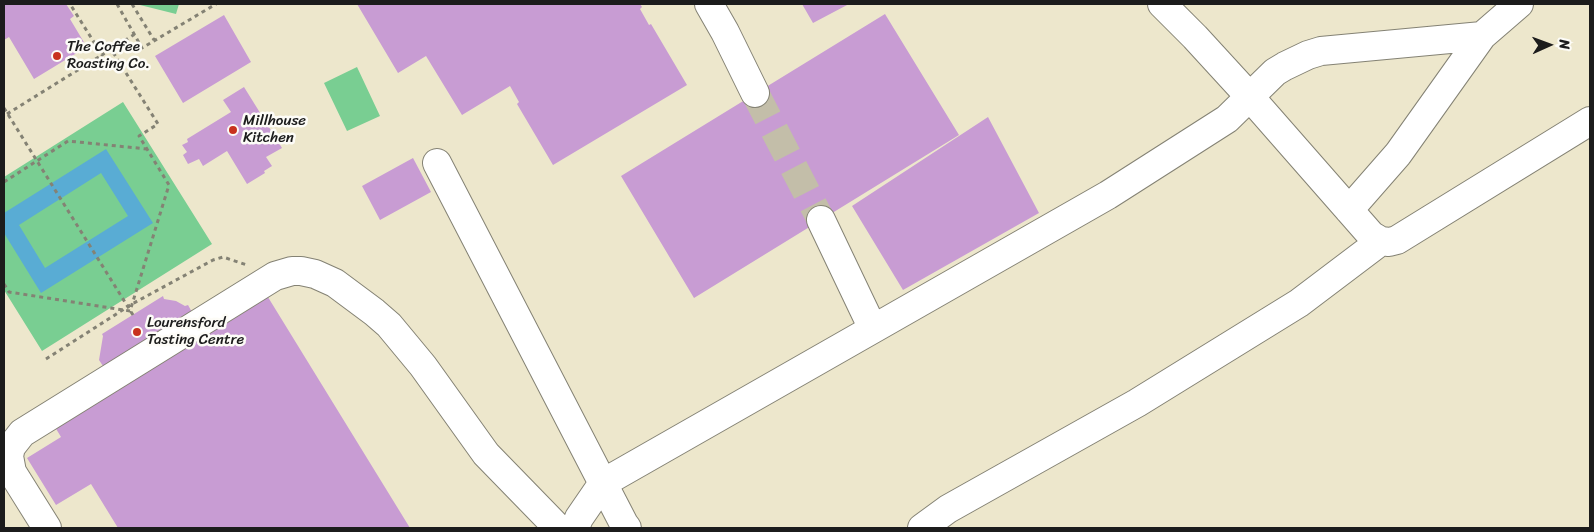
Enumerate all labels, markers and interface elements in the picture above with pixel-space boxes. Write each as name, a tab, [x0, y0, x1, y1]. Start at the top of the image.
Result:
north arrow	[1524, 20, 1574, 70]
place label: The Coffee Roasting Co.	[67, 38, 150, 73]
text: N	[1552, 39, 1577, 50]
marker: The Coffee Roasting Co.	[51, 50, 63, 62]
place label: Millhouse Kitchen	[243, 112, 306, 147]
marker: Millhouse Kitchen	[227, 124, 239, 136]
place label: Lourensford Tasting Centre	[147, 314, 244, 349]
marker: Lourensford Tasting Centre	[131, 326, 143, 338]

